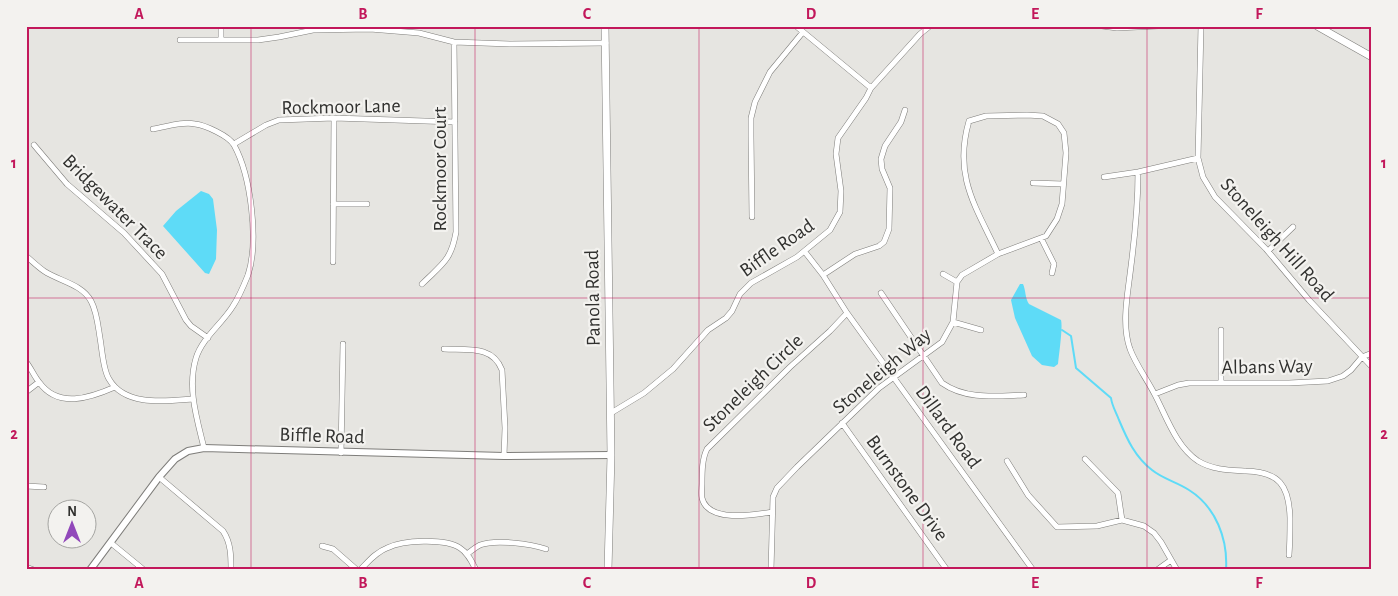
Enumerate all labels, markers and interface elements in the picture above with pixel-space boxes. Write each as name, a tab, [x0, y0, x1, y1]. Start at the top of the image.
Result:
text: A	[134, 6, 144, 22]
text: B	[358, 6, 368, 22]
text: C	[583, 6, 592, 22]
text: D	[806, 6, 817, 22]
text: E	[1031, 6, 1039, 22]
text: F	[1255, 6, 1263, 22]
street label: Rockmoor Lane	[281, 96, 401, 118]
street label: Rockmoor Court	[430, 106, 450, 231]
street label: Bridgewater Trace	[59, 151, 171, 263]
text: 1	[11, 155, 17, 171]
text: 1	[1381, 155, 1387, 171]
street label: Stoneleigh Hill Road	[1216, 174, 1338, 306]
street label: Biffle Road	[736, 215, 818, 281]
street label: Panola Road	[582, 250, 604, 346]
street label: Stoneleigh Way	[829, 324, 935, 418]
street label: Stoneleigh Circle	[699, 330, 807, 436]
street label: Albans Way	[1221, 356, 1313, 378]
street label: Dillard Road	[912, 382, 984, 472]
street label: Biffle Road	[279, 425, 365, 447]
text: 2	[10, 426, 18, 442]
text: 2	[1380, 426, 1388, 442]
street label: Burnstone Drive	[862, 432, 952, 544]
north arrow	[48, 498, 98, 548]
text: N	[67, 505, 77, 519]
text: A	[134, 575, 144, 591]
text: B	[358, 575, 368, 591]
text: C	[583, 575, 592, 591]
text: D	[806, 575, 817, 591]
text: E	[1031, 575, 1039, 591]
text: F	[1255, 575, 1263, 591]

